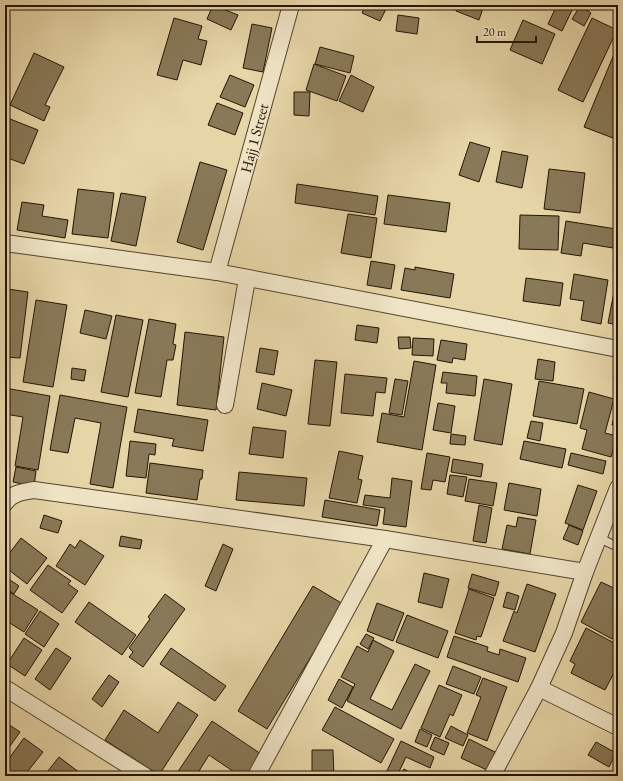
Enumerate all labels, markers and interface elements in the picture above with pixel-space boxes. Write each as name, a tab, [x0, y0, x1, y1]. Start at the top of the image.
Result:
scale bar	[477, 18, 536, 44]
text: 20 m	[483, 24, 507, 40]
street label: Hajj 1 Street	[236, 101, 272, 175]

